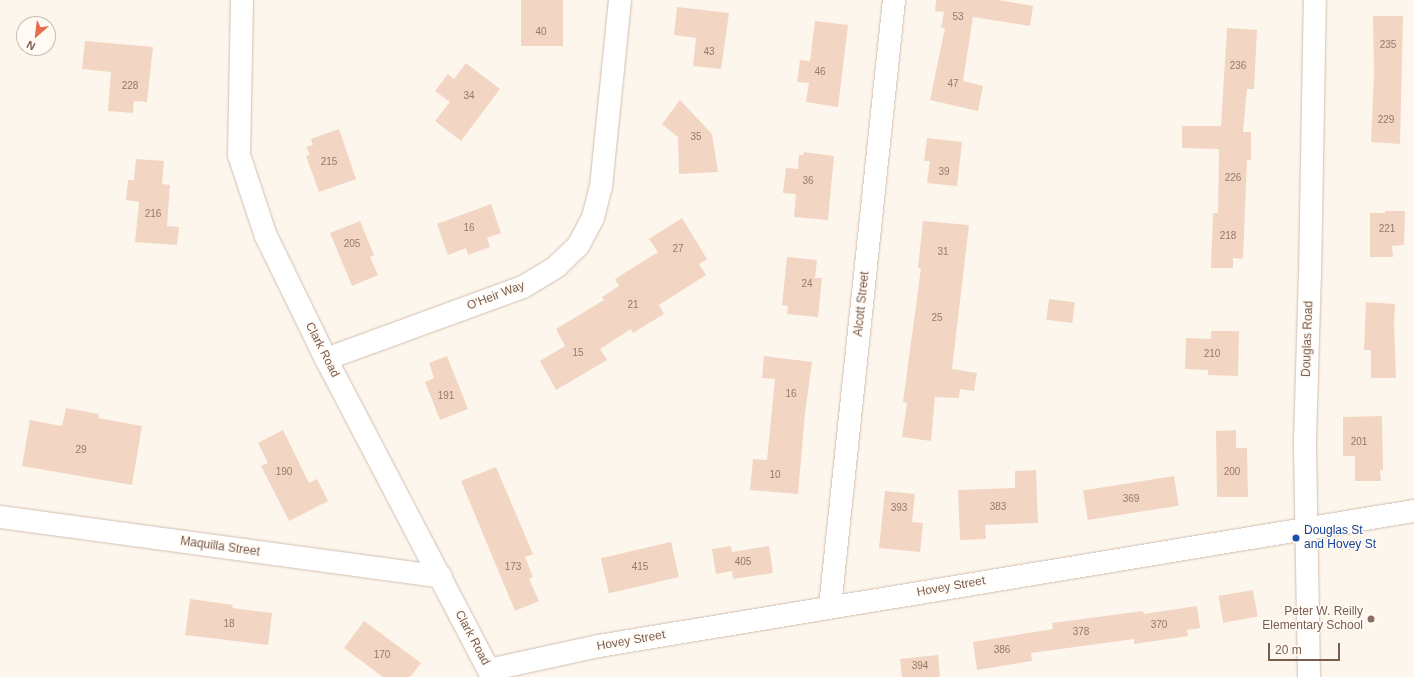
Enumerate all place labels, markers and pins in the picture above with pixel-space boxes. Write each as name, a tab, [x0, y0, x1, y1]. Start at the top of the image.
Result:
place label: Douglas St and Hovey St	[1304, 524, 1376, 552]
marker: Douglas St and Hovey St	[1291, 533, 1301, 543]
place label: Peter W. Reilly Elementary School	[1262, 605, 1363, 633]
marker: Peter W. Reilly Elementary School	[1366, 614, 1376, 624]

